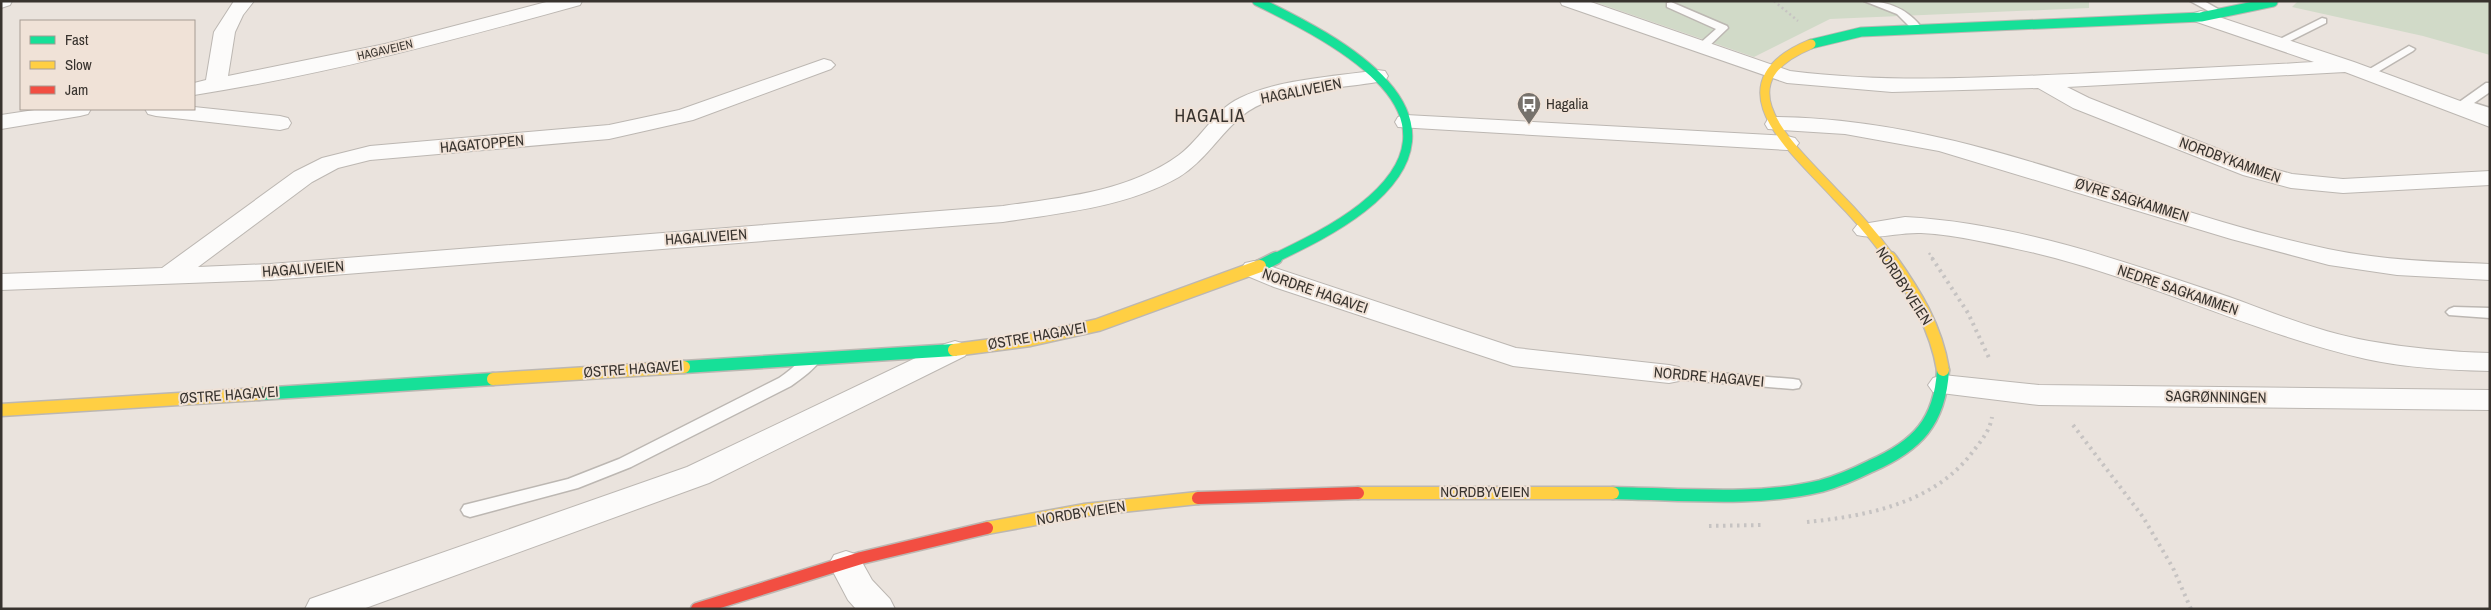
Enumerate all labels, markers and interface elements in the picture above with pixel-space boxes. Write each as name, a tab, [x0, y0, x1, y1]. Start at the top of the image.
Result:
legend	[20, 20, 195, 110]
text: Fast	[65, 29, 89, 50]
street label: HAGAVEIEN	[356, 36, 414, 64]
text: Slow	[65, 54, 92, 75]
street label: HAGALIVEIEN	[1259, 72, 1343, 109]
text: Jam	[65, 79, 88, 100]
bus stop icon: Hagalia	[1516, 91, 1542, 125]
place label: Hagalia	[1546, 93, 1589, 114]
district label: HAGALIA	[1175, 103, 1246, 128]
street label: HAGATOPPEN	[439, 129, 525, 158]
street label: NORDBYKAMMEN	[2176, 131, 2284, 188]
street label: ØVRE SAGKAMMEN	[2073, 172, 2192, 227]
street label: HAGALIVEIEN	[664, 223, 748, 250]
street label: NORDBYVEIEN	[1871, 242, 1938, 329]
street label: HAGALIVEIEN	[261, 255, 345, 282]
street label: NEDRE SAGKAMMEN	[2115, 259, 2241, 320]
street label: NORDRE HAGAVEI	[1259, 263, 1371, 318]
street label: ØSTRE HAGAVEI	[986, 317, 1088, 354]
street label: ØSTRE HAGAVEI	[583, 355, 683, 382]
street label: NORDRE HAGAVEI	[1653, 361, 1765, 392]
street label: ØSTRE HAGAVEI	[179, 381, 279, 408]
street label: SAGRØNNINGEN	[2165, 385, 2267, 408]
street label: NORDBYVEIEN	[1440, 481, 1530, 502]
street label: NORDBYVEIEN	[1035, 495, 1127, 530]

